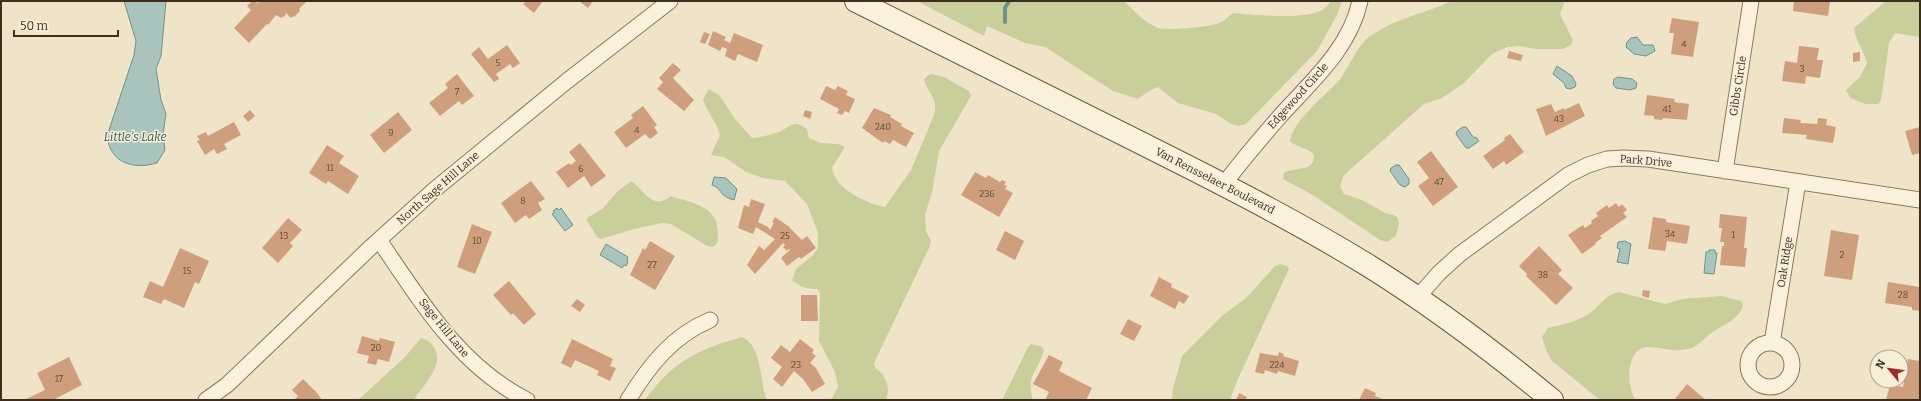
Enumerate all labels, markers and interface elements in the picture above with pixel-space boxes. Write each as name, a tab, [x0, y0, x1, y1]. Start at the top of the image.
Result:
scale bar	[14, 12, 118, 38]
text: 50 m	[20, 19, 49, 33]
house number: 4	[1681, 39, 1687, 49]
street label: Gibbs Circle	[1727, 55, 1749, 117]
house number: 5	[496, 58, 501, 68]
street label: Edgewood Circle	[1265, 60, 1331, 132]
house number: 3	[1799, 64, 1805, 74]
house number: 7	[455, 87, 460, 97]
house number: 41	[1663, 104, 1672, 114]
house number: 43	[1554, 114, 1564, 124]
house number: 240	[875, 122, 891, 132]
house number: 4	[634, 125, 640, 135]
house number: 9	[388, 128, 394, 138]
water label: Little's Lake	[104, 130, 166, 144]
street label: Van Rensselaer Boulevard	[1153, 145, 1277, 217]
street label: North Sage Hill Lane	[394, 149, 482, 227]
street label: Park Drive	[1619, 152, 1673, 170]
house number: 11	[326, 163, 334, 173]
house number: 6	[578, 164, 584, 174]
house number: 47	[1434, 177, 1444, 187]
house number: 236	[979, 189, 995, 199]
house number: 8	[520, 196, 526, 206]
house number: 34	[1665, 229, 1676, 239]
house number: 1	[1731, 230, 1735, 240]
house number: 13	[280, 231, 288, 241]
house number: 25	[780, 231, 790, 241]
house number: 10	[472, 236, 482, 246]
street label: Oak Ridge	[1775, 236, 1795, 288]
house number: 2	[1840, 250, 1845, 260]
house number: 27	[647, 260, 657, 270]
house number: 15	[183, 266, 191, 276]
house number: 38	[1538, 270, 1548, 280]
house number: 28	[1898, 290, 1908, 300]
street label: Sage Hill Lane	[416, 296, 472, 360]
house number: 20	[371, 343, 382, 353]
north arrow	[1869, 349, 1909, 389]
text: N	[1873, 357, 1889, 371]
house number: 23	[791, 360, 801, 370]
house number: 224	[1269, 360, 1285, 370]
house number: 17	[55, 374, 64, 384]

